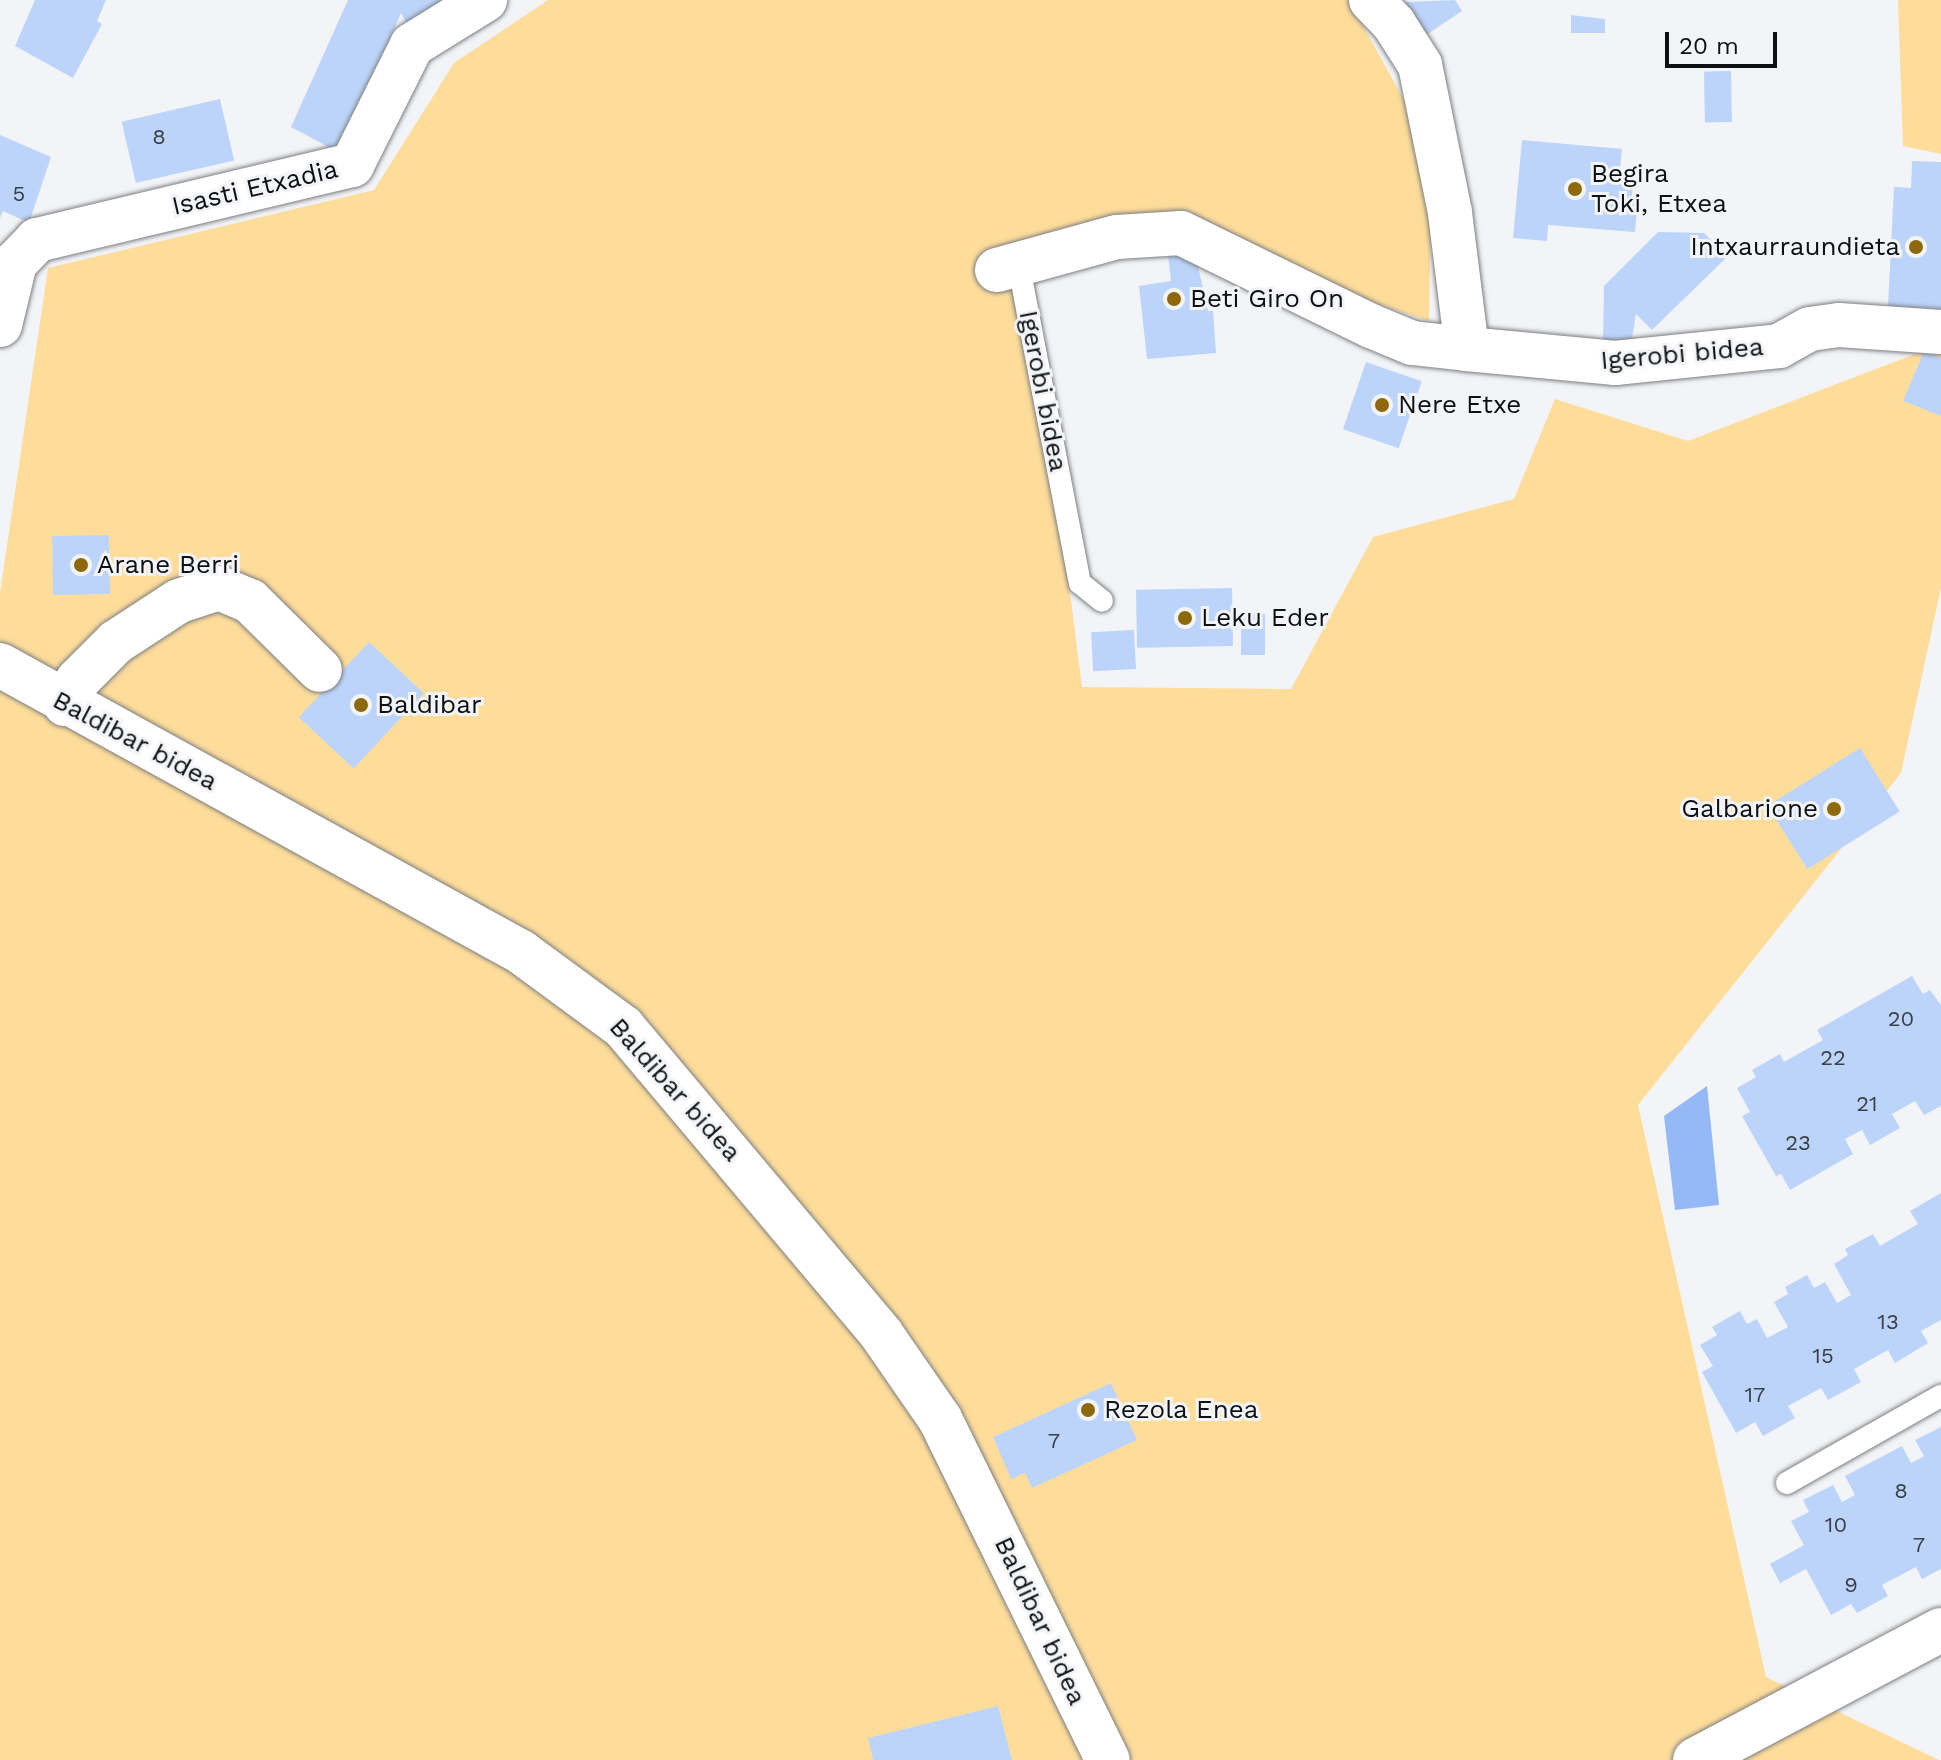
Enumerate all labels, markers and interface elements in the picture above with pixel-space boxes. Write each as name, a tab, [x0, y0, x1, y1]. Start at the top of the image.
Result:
scale bar	[1669, 16, 1781, 66]
text: 20 m	[1679, 32, 1739, 60]
house number: 8	[152, 124, 166, 150]
street label: Isasti Etxadia	[169, 154, 341, 222]
place label: Begira Toki, Etxea	[1591, 158, 1727, 220]
marker: Begira Toki, Etxea	[1566, 180, 1584, 198]
house number: 5	[13, 181, 25, 207]
place label: Intxaurraundieta	[1690, 231, 1900, 263]
marker: Intxaurraundieta	[1907, 238, 1925, 256]
place label: Beti Giro On	[1190, 283, 1344, 315]
marker: Beti Giro On	[1165, 290, 1183, 308]
street label: Igerobi bidea	[1012, 308, 1074, 474]
street label: Igerobi bidea	[1599, 331, 1765, 377]
place label: Nere Etxe	[1398, 389, 1521, 421]
marker: Nere Etxe	[1373, 396, 1391, 414]
place label: Arane Berri	[97, 549, 239, 581]
marker: Arane Berri	[72, 556, 90, 574]
place label: Leku Eder	[1201, 602, 1329, 634]
marker: Leku Eder	[1176, 609, 1194, 627]
street label: Baldibar bidea	[47, 684, 223, 798]
place label: Baldibar	[377, 689, 481, 721]
marker: Baldibar	[352, 696, 370, 714]
place label: Galbarione	[1681, 793, 1818, 825]
marker: Galbarione	[1825, 800, 1843, 818]
house number: 20	[1888, 1006, 1914, 1032]
street label: Baldibar bidea	[602, 1012, 748, 1168]
house number: 22	[1820, 1045, 1846, 1071]
house number: 21	[1856, 1091, 1878, 1117]
house number: 23	[1785, 1130, 1811, 1156]
house number: 13	[1877, 1309, 1899, 1335]
house number: 15	[1812, 1343, 1834, 1369]
house number: 17	[1745, 1382, 1765, 1408]
place label: Rezola Enea	[1104, 1394, 1259, 1426]
marker: Rezola Enea	[1079, 1401, 1097, 1419]
house number: 7	[1048, 1428, 1060, 1454]
house number: 8	[1894, 1478, 1908, 1504]
house number: 10	[1825, 1512, 1847, 1538]
street label: Baldibar bidea	[987, 1532, 1093, 1710]
house number: 7	[1913, 1532, 1925, 1558]
house number: 9	[1844, 1572, 1858, 1598]

